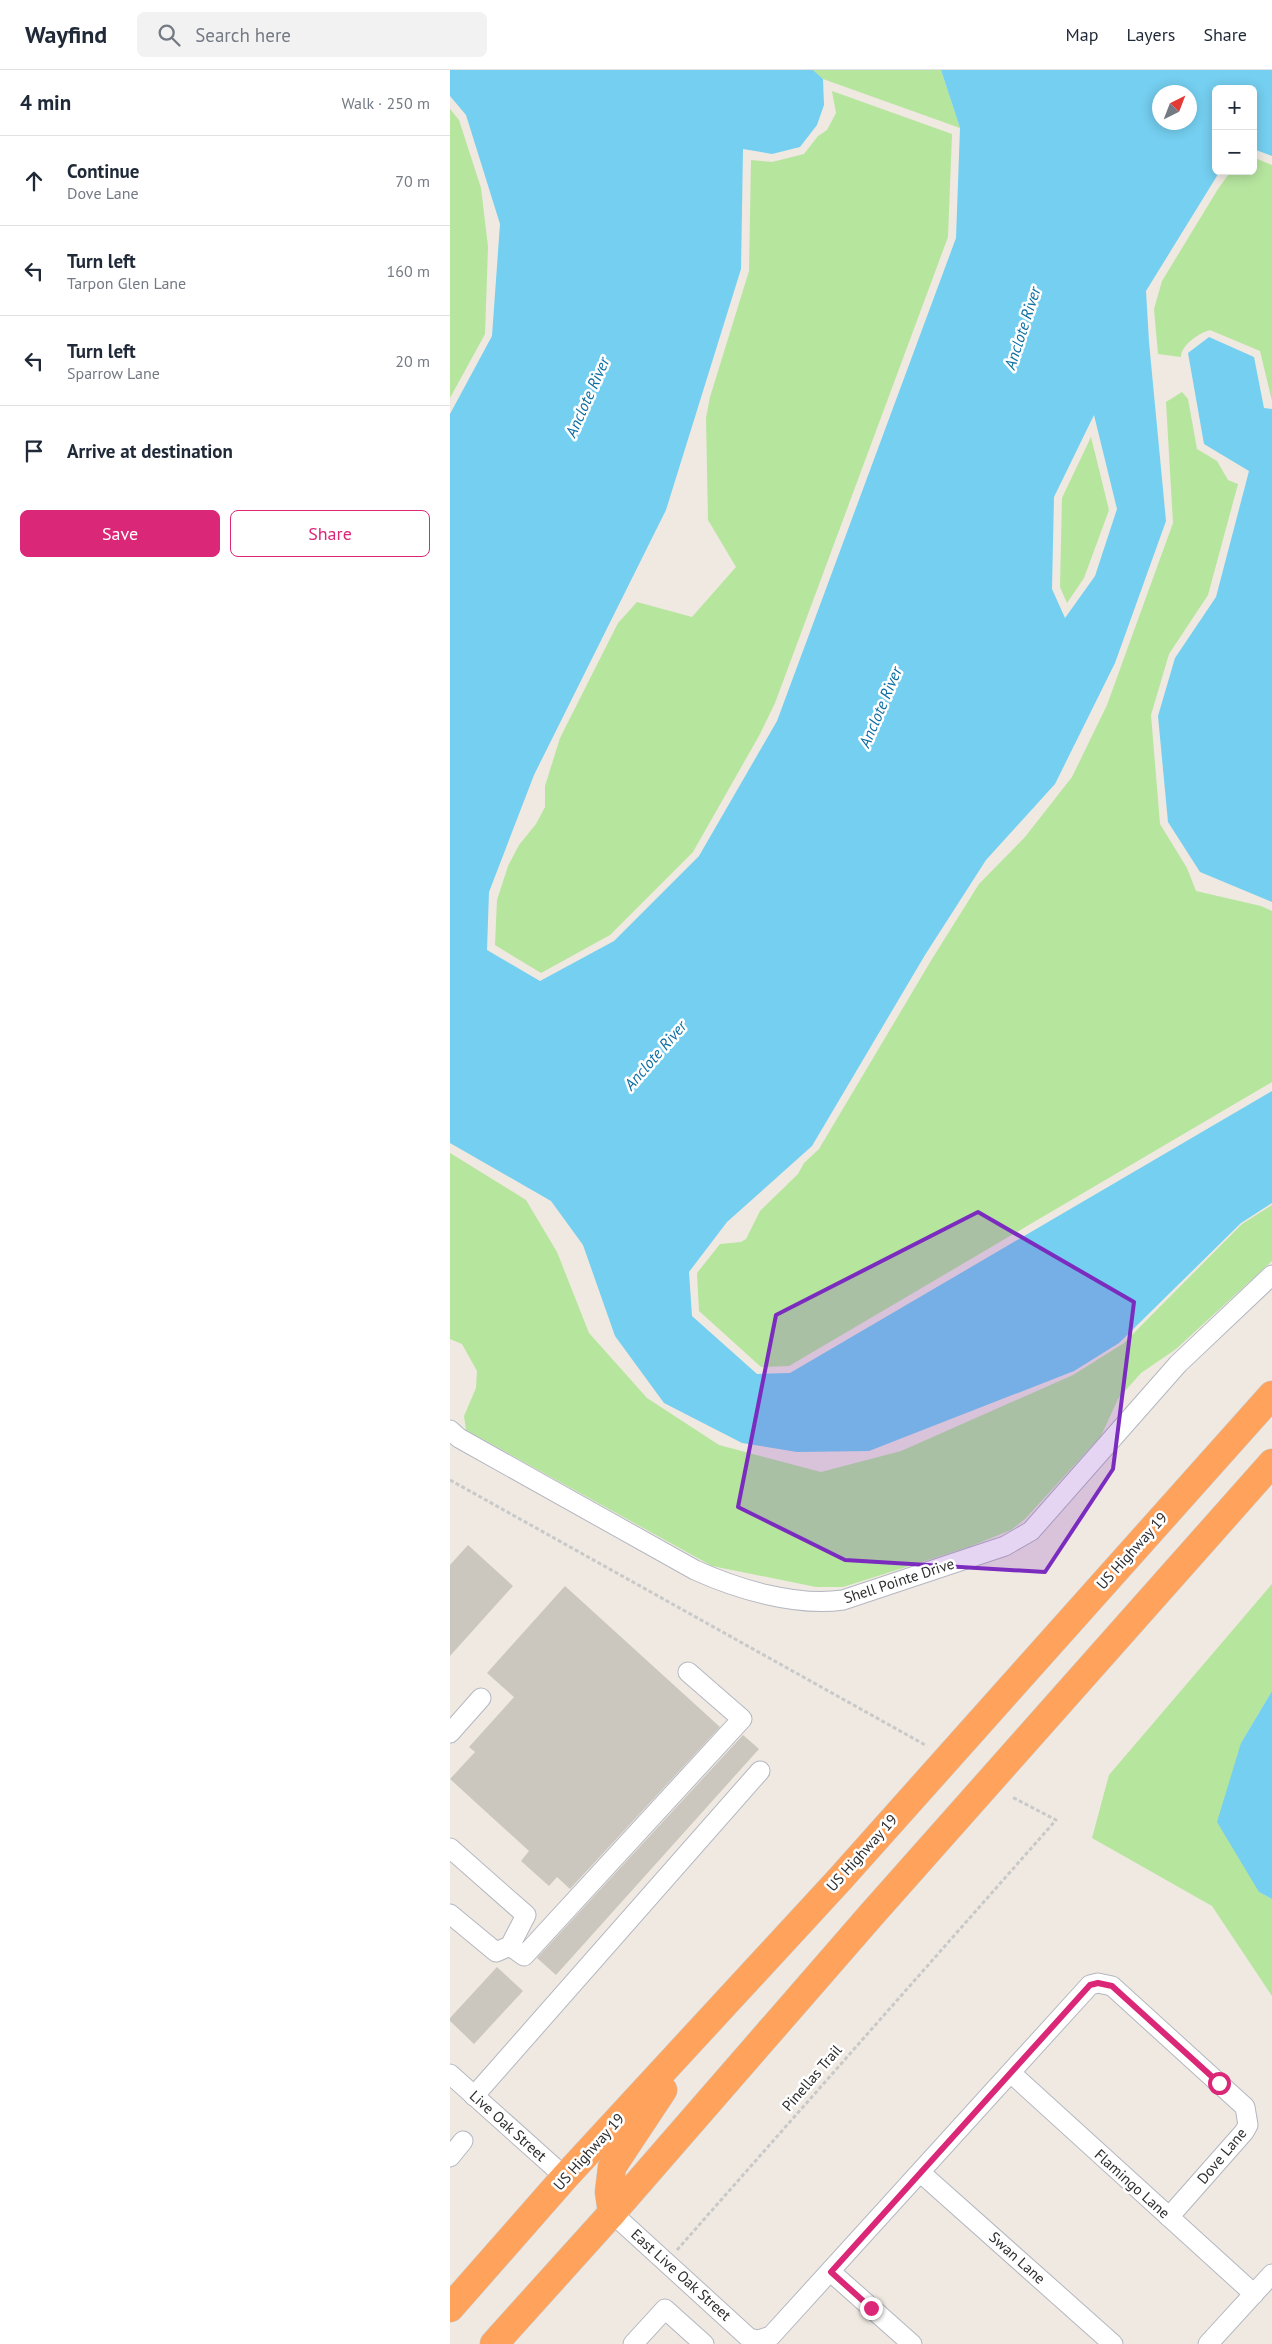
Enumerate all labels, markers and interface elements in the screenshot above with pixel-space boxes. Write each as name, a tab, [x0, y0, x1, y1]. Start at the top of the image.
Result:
search box	[137, 12, 487, 57]
text: Wayfind	[25, 19, 107, 50]
icon: search	[155, 21, 183, 49]
text: Search here	[195, 23, 291, 47]
text: Map	[1066, 23, 1098, 46]
text: Layers	[1126, 23, 1175, 46]
text: Share	[1203, 23, 1247, 46]
north arrow	[1152, 85, 1197, 130]
map controls	[1212, 85, 1257, 175]
button: +	[1212, 85, 1257, 130]
text: 4 min	[20, 89, 71, 116]
text: Walk · 250 m	[341, 93, 430, 113]
button: −	[1212, 130, 1257, 175]
text: Continue	[67, 159, 139, 183]
icon: ahead	[20, 167, 48, 195]
text: 70 m	[395, 171, 430, 191]
text: Dove Lane	[67, 183, 139, 203]
text: Turn left	[67, 249, 136, 273]
icon: left	[20, 257, 48, 285]
text: 160 m	[387, 261, 430, 281]
text: Tarpon Glen Lane	[67, 273, 186, 293]
water label: Anclote River	[999, 283, 1045, 373]
text: Turn left	[67, 339, 136, 363]
icon: left	[20, 347, 48, 375]
text: 20 m	[395, 351, 430, 371]
water label: Anclote River	[560, 352, 614, 441]
text: Sparrow Lane	[67, 363, 160, 383]
icon: arrive	[20, 437, 48, 465]
text: Arrive at destination	[67, 439, 233, 463]
button: Save	[20, 510, 220, 557]
button: Share	[230, 510, 430, 557]
water label: Anclote River	[854, 662, 907, 751]
water label: Anclote River	[619, 1015, 692, 1095]
street label: US Highway 19	[1092, 1508, 1171, 1593]
street label: Shell Pointe Drive	[841, 1554, 956, 1607]
street label: US Highway 19	[822, 1810, 901, 1895]
street label: Pinellas Trail	[778, 2040, 846, 2115]
route start	[1208, 2072, 1231, 2095]
street label: Live Oak Street	[466, 2086, 551, 2165]
street label: US Highway 19	[549, 2109, 628, 2194]
street label: Dove Lane	[1193, 2124, 1250, 2187]
street label: Flamingo Lane	[1091, 2145, 1174, 2222]
street label: East Live Oak Street	[627, 2225, 735, 2325]
street label: Swan Lane	[985, 2227, 1049, 2288]
route end	[860, 2297, 883, 2320]

